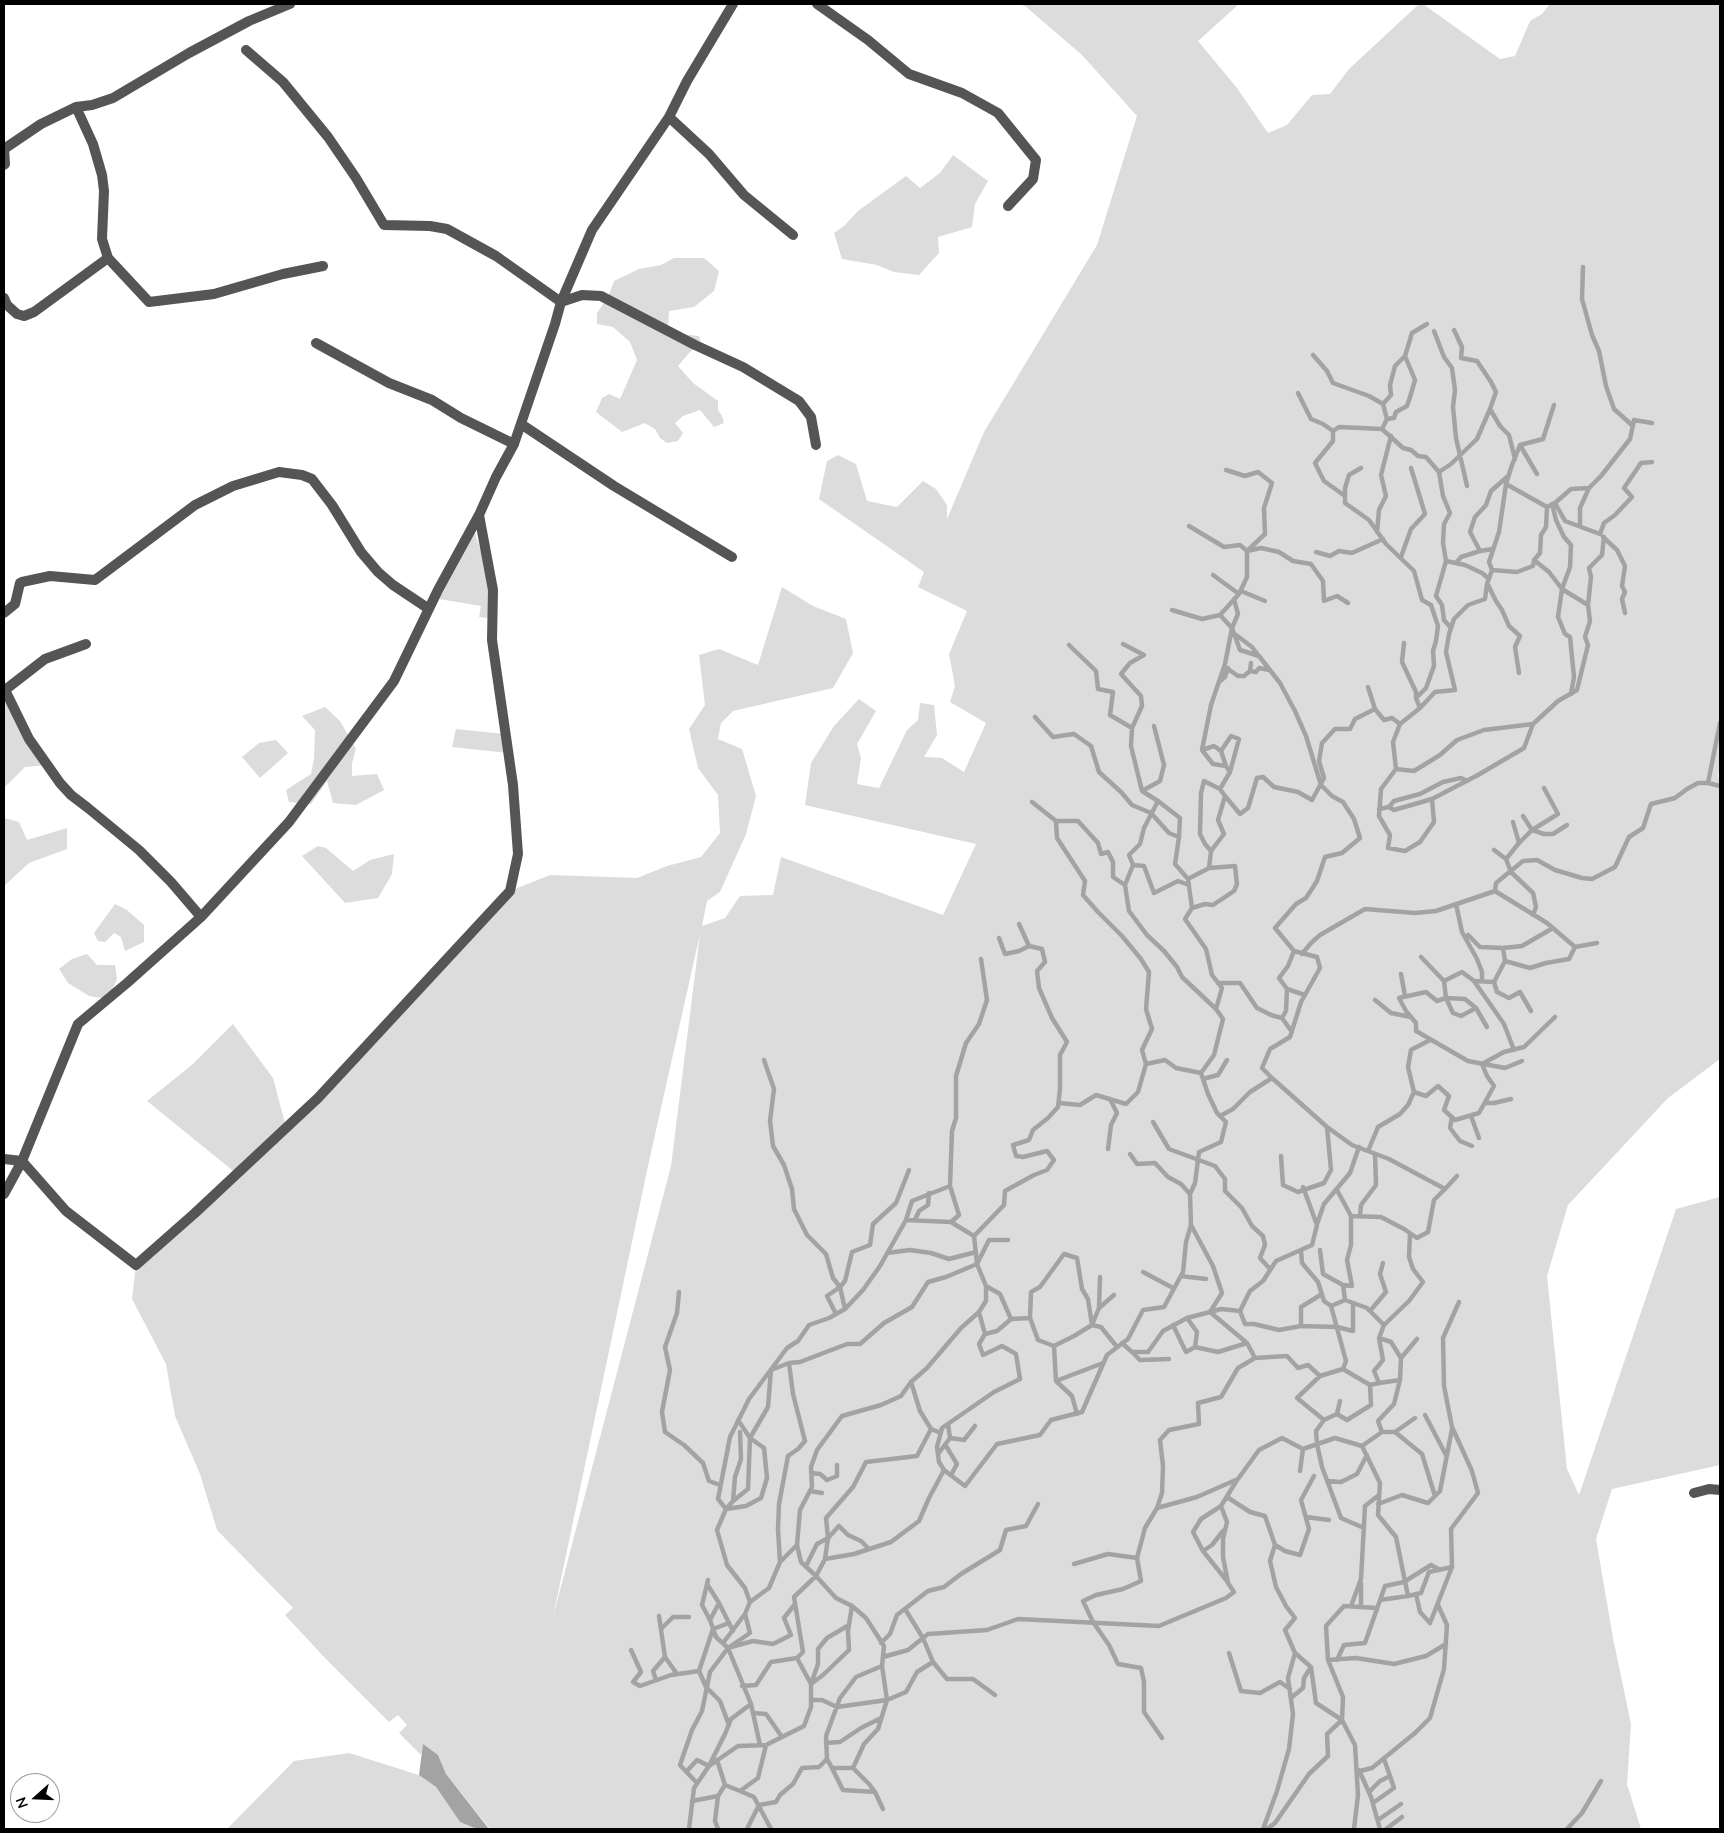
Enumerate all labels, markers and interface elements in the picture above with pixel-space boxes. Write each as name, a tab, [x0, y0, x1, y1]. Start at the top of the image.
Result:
north arrow	[10, 1773, 60, 1823]
text: N	[12, 1795, 32, 1811]

